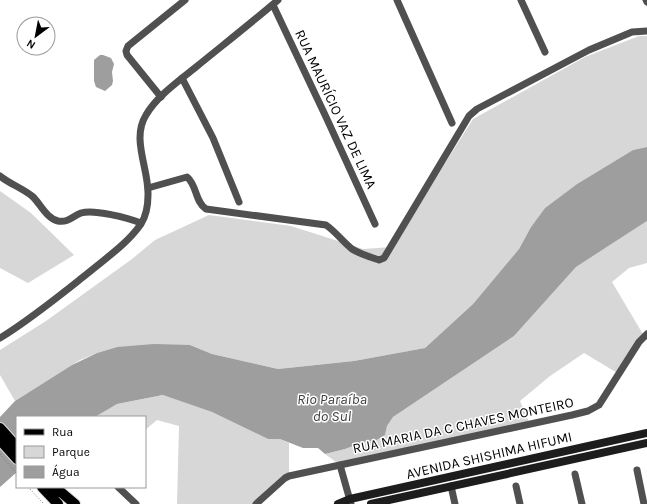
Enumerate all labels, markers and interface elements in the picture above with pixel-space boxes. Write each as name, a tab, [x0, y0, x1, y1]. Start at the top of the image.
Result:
north arrow	[16, 16, 56, 56]
street label: RUA MAURÍCIO VAZ DE LIMA	[291, 27, 381, 191]
text: N	[24, 36, 38, 52]
water label: Rio Paraíba do Sul	[297, 390, 367, 425]
street label: RUA MARIA DA C CHAVES MONTEIRO	[351, 394, 575, 457]
legend	[16, 416, 146, 488]
text: Rua	[52, 425, 73, 439]
street label: AVENIDA SHISHIMA HIFUMI	[405, 428, 574, 483]
text: Parque	[52, 445, 90, 459]
text: Água	[52, 464, 80, 479]

